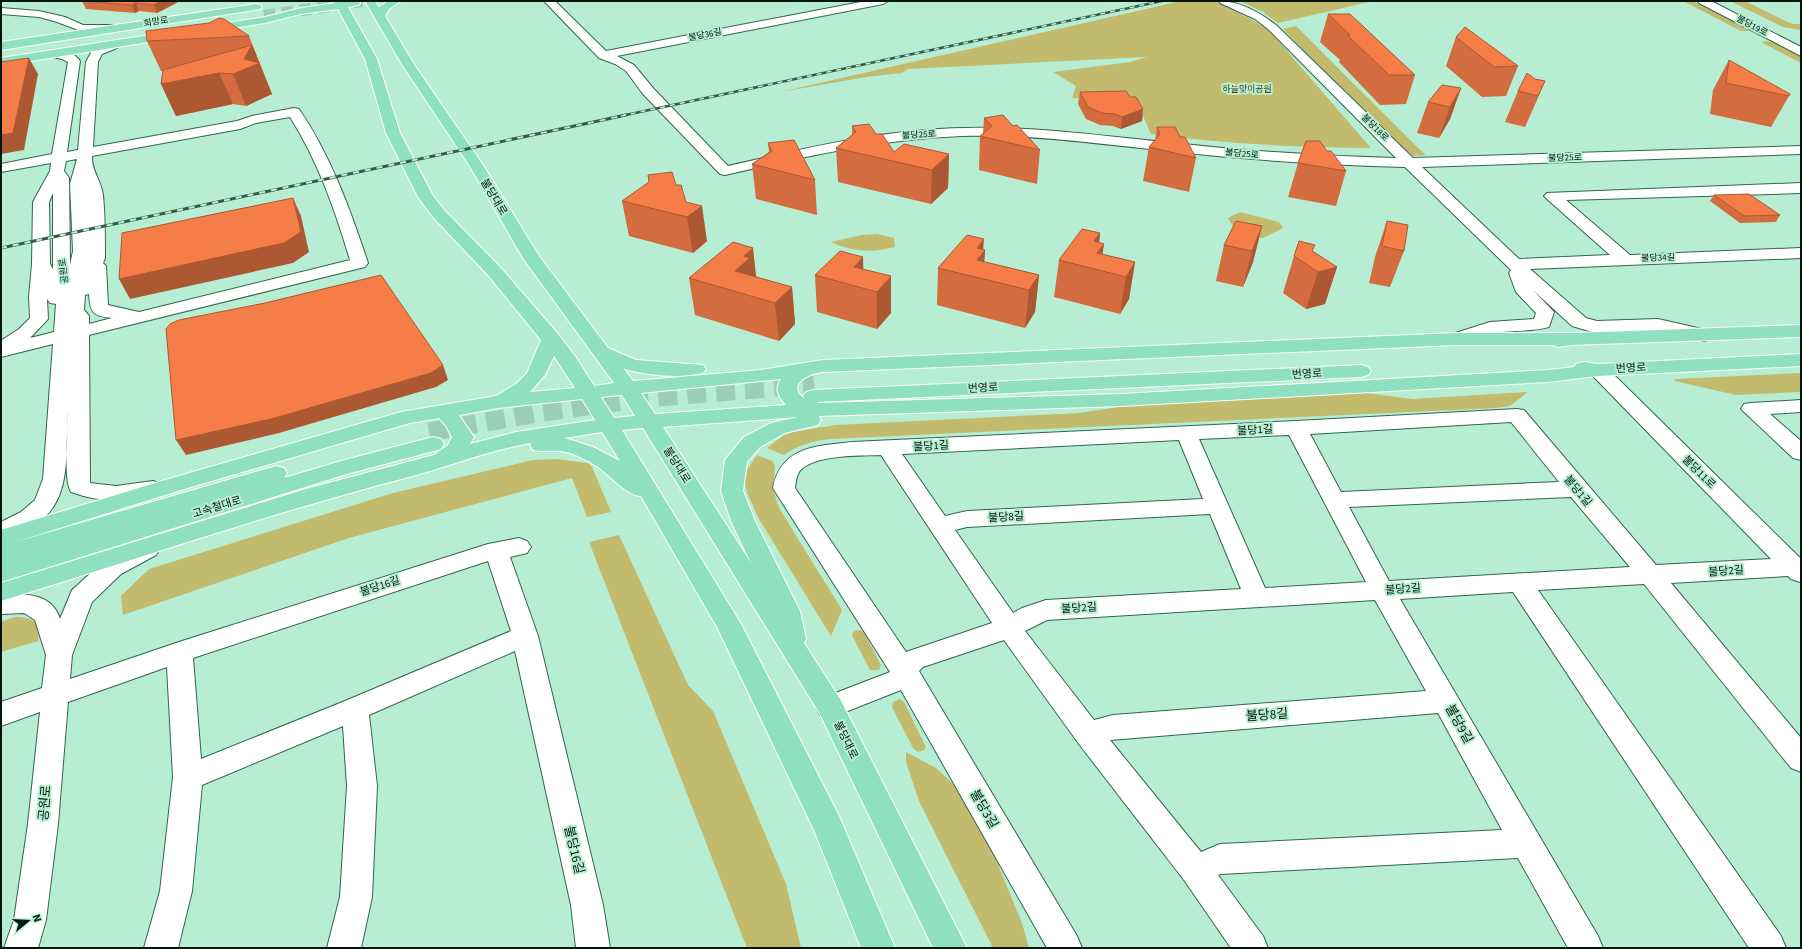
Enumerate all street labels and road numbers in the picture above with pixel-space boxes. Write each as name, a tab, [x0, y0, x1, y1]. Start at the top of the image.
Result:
street label: 불당19로	[1734, 12, 1770, 40]
street label: 희망로	[143, 14, 169, 30]
street label: 불당36길	[687, 25, 723, 45]
street label: 불당18로	[1358, 111, 1392, 145]
street label: 불당25로	[902, 127, 936, 143]
street label: 불당25로	[1225, 146, 1259, 162]
street label: 불당25로	[1548, 151, 1582, 165]
street label: 불당대로	[477, 176, 511, 218]
street label: 불당34길	[1641, 251, 1675, 265]
street label: 공원로	[56, 258, 72, 284]
street label: 번영로	[1615, 360, 1647, 376]
street label: 번영로	[1291, 366, 1323, 382]
street label: 번영로	[967, 380, 999, 396]
street label: 불당1길	[1237, 422, 1273, 438]
street label: 불당1길	[913, 438, 949, 454]
street label: 불당대로	[660, 444, 694, 486]
street label: 불당11로	[1679, 452, 1719, 492]
street label: 불당1길	[1561, 472, 1595, 510]
street label: 고속철대로	[191, 492, 243, 522]
street label: 불당8길	[988, 509, 1024, 525]
street label: 불당2길	[1708, 562, 1744, 580]
street label: 불당16길	[358, 572, 402, 600]
street label: 불당2길	[1385, 580, 1421, 598]
street label: 불당2길	[1061, 600, 1097, 616]
street label: 불당9길	[1441, 701, 1477, 747]
street label: 불당8길	[1245, 705, 1289, 725]
street label: 불당대로	[830, 719, 862, 761]
street label: 공원로	[34, 784, 56, 822]
street label: 불당3길	[966, 786, 1002, 832]
street label: 불당16길	[560, 824, 588, 876]

